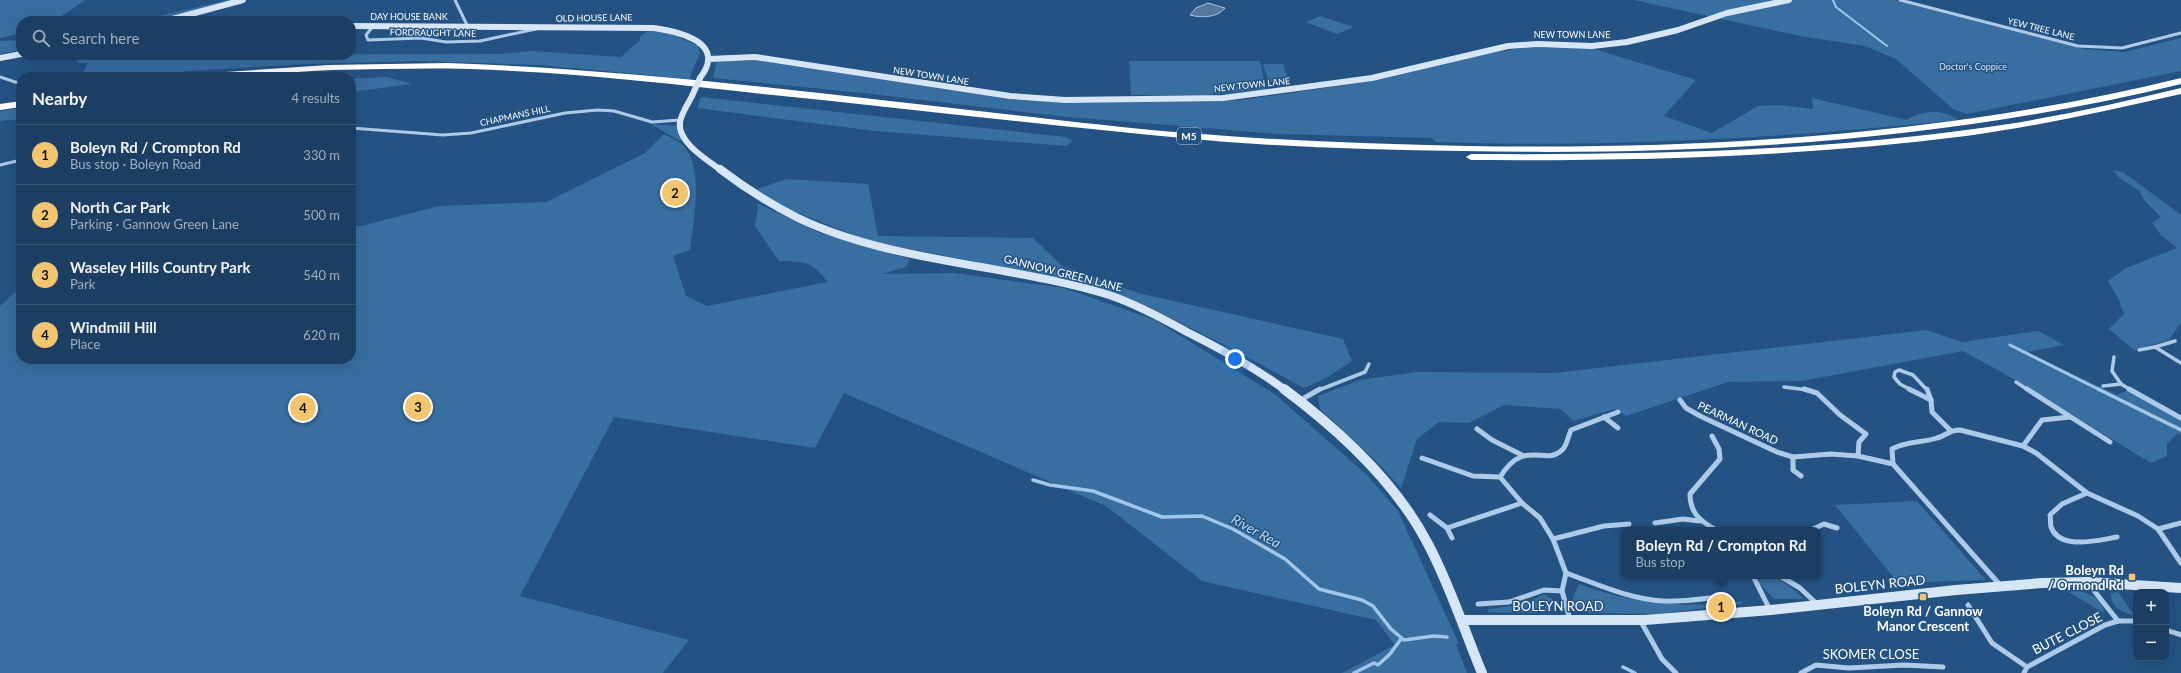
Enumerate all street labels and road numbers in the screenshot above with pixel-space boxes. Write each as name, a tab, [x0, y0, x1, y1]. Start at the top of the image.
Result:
street label: DAY HOUSE BANK	[370, 11, 448, 22]
street label: OLD HOUSE LANE	[555, 11, 633, 24]
street label: YEW TREE LANE	[2007, 15, 2076, 42]
street label: FORDRAUGHT LANE	[390, 26, 476, 39]
street label: NEW TOWN LANE	[1534, 29, 1610, 40]
street label: NEW TOWN LANE	[892, 64, 970, 87]
street label: NEW TOWN LANE	[1213, 75, 1291, 94]
street label: CHAPMANS HILL	[479, 103, 551, 128]
road number: M5	[1177, 128, 1201, 144]
street label: GANNOW GREEN LANE	[1003, 251, 1124, 294]
street label: PEARMAN ROAD	[1696, 398, 1781, 447]
street label: BOLEYN ROAD	[1834, 571, 1926, 597]
street label: BOLEYN ROAD	[1512, 598, 1604, 614]
street label: BUTE CLOSE	[2029, 609, 2105, 657]
street label: SKOMER CLOSE	[1823, 646, 1919, 662]

